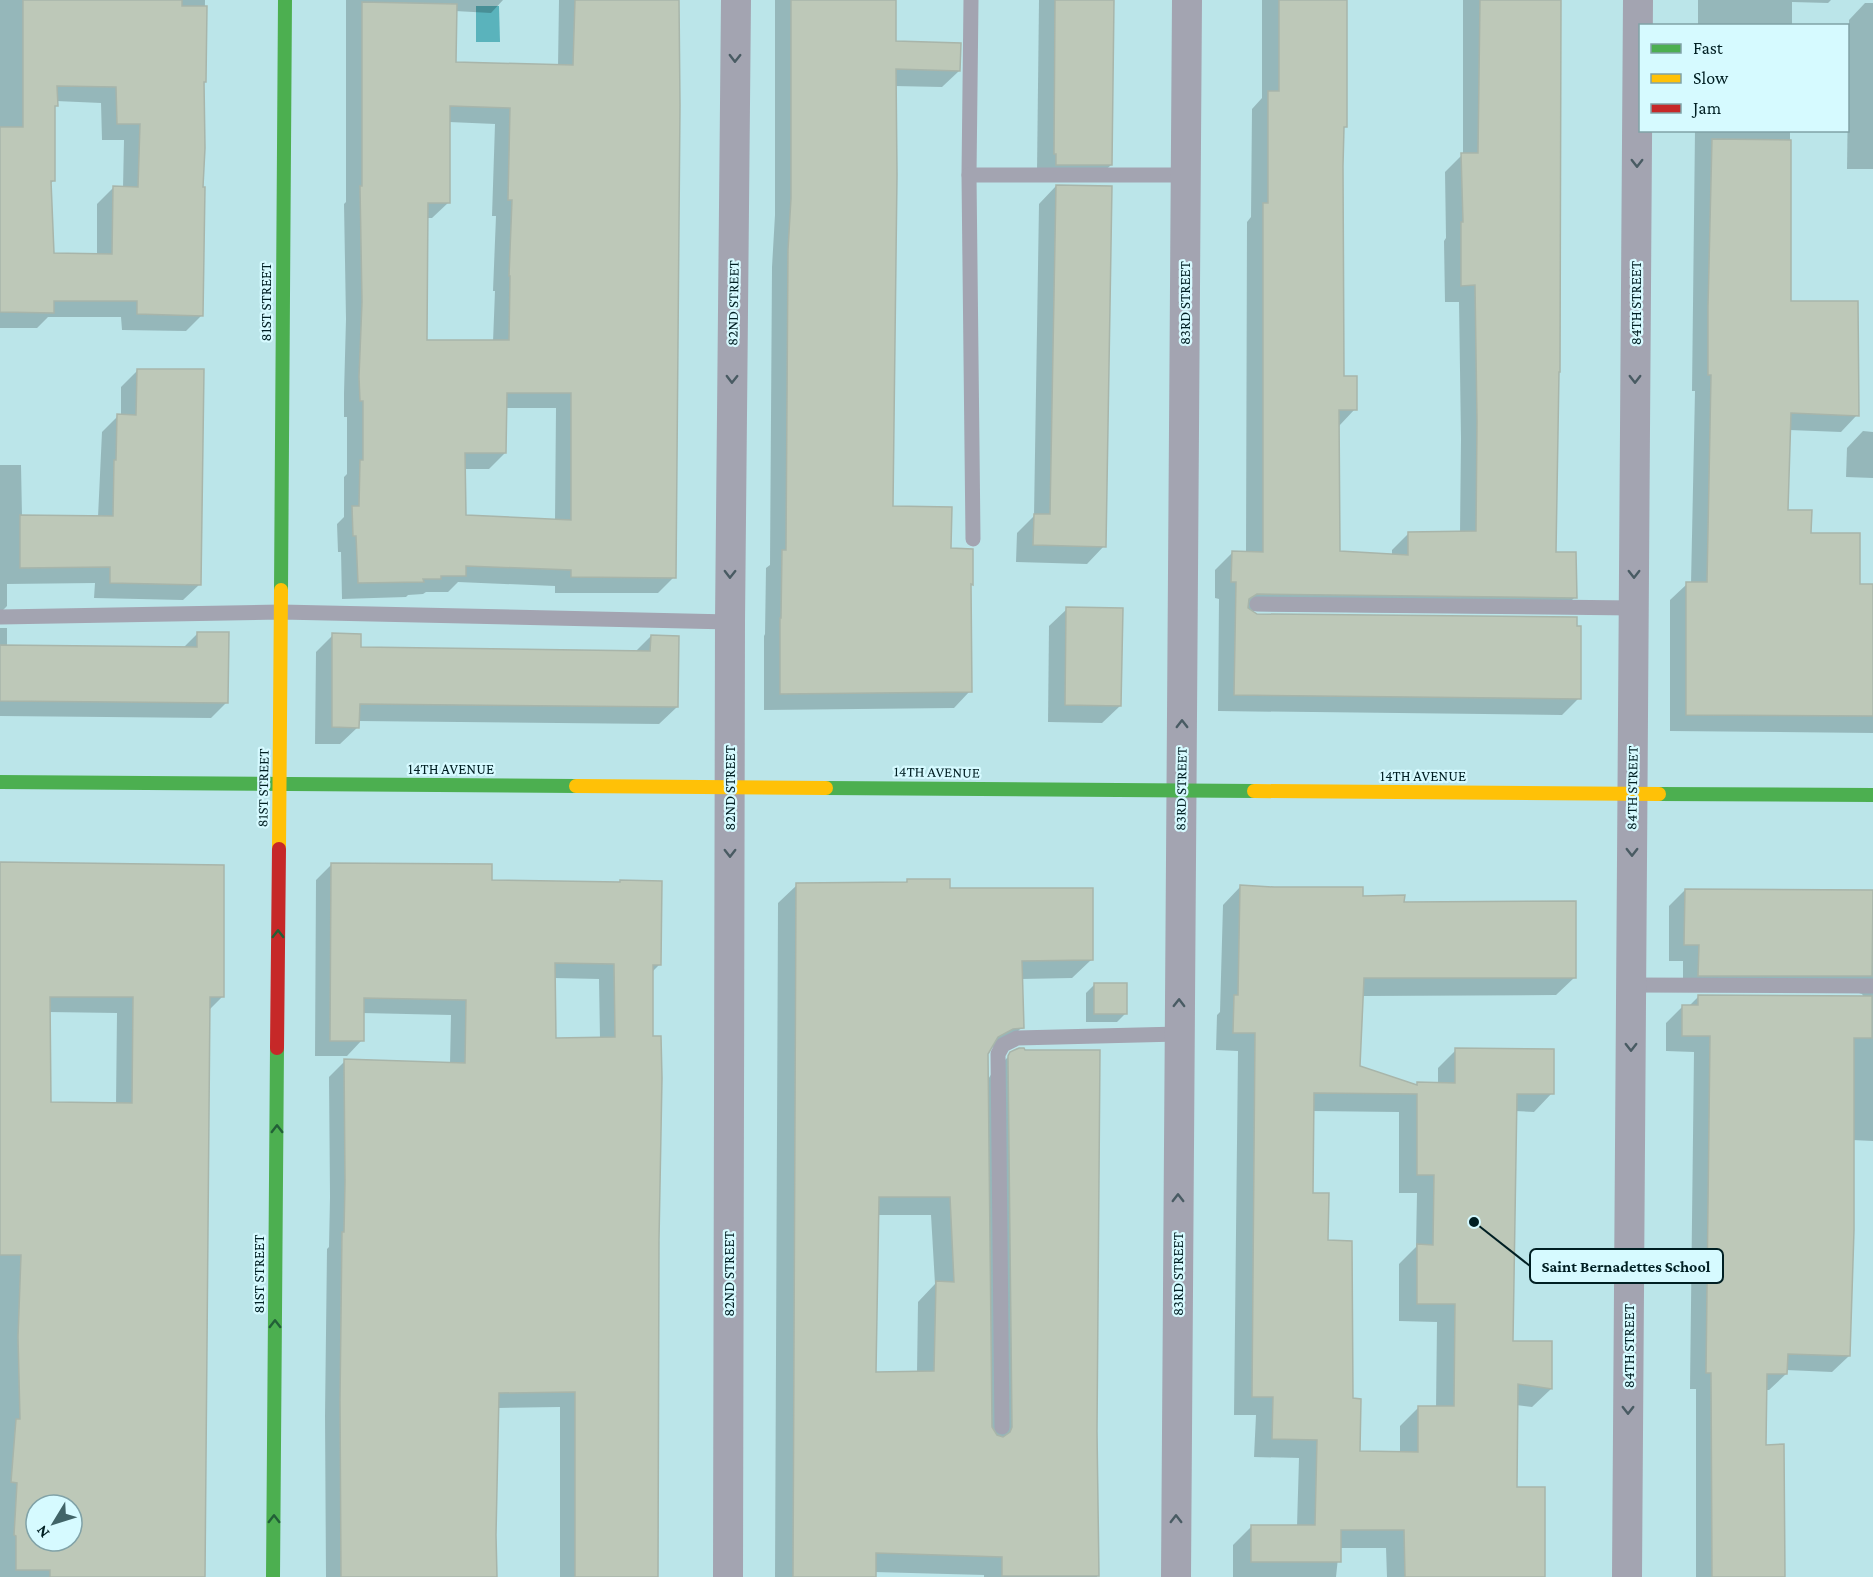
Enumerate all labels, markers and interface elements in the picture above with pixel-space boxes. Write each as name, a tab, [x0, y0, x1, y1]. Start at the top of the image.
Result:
legend	[1639, 24, 1849, 132]
text: Fast	[1693, 38, 1724, 58]
one-way arrow	[729, 54, 741, 63]
text: Slow	[1693, 68, 1729, 88]
text: Jam	[1691, 98, 1722, 118]
one-way arrow	[1631, 159, 1643, 168]
street label: 82ND STREET	[724, 260, 742, 346]
street label: 83RD STREET	[1177, 261, 1193, 345]
street label: 84TH STREET	[1628, 261, 1644, 345]
street label: 81ST STREET	[258, 263, 274, 341]
one-way arrow	[726, 375, 738, 384]
one-way arrow	[1629, 375, 1641, 384]
one-way arrow	[724, 570, 736, 579]
one-way arrow	[1628, 570, 1640, 579]
one-way arrow	[1176, 719, 1188, 728]
street label: 82ND STREET	[722, 745, 738, 831]
street label: 84TH STREET	[1623, 746, 1641, 830]
street label: 83RD STREET	[1172, 747, 1190, 831]
street label: 81ST STREET	[254, 748, 272, 828]
street label: 14TH AVENUE	[408, 761, 494, 777]
street label: 14TH AVENUE	[894, 763, 980, 781]
street label: 14TH AVENUE	[1380, 768, 1466, 784]
one-way arrow	[1626, 847, 1638, 856]
one-way arrow	[724, 849, 736, 858]
one-way arrow	[272, 929, 284, 938]
one-way arrow	[1173, 998, 1185, 1007]
one-way arrow	[1625, 1042, 1637, 1051]
one-way arrow	[271, 1124, 283, 1133]
one-way arrow	[1172, 1193, 1184, 1202]
street label: 82ND STREET	[721, 1231, 737, 1317]
street label: 83RD STREET	[1170, 1232, 1186, 1316]
street label: 81ST STREET	[251, 1235, 267, 1313]
callout: Saint Bernadettes School	[1530, 1249, 1723, 1283]
text: Saint Bernadettes School	[1542, 1258, 1711, 1275]
street label: 84TH STREET	[1621, 1304, 1637, 1388]
one-way arrow	[269, 1319, 281, 1328]
one-way arrow	[1622, 1405, 1634, 1414]
north arrow	[24, 1493, 84, 1553]
one-way arrow	[268, 1514, 280, 1523]
one-way arrow	[1170, 1514, 1182, 1523]
text: N	[32, 1522, 53, 1541]

